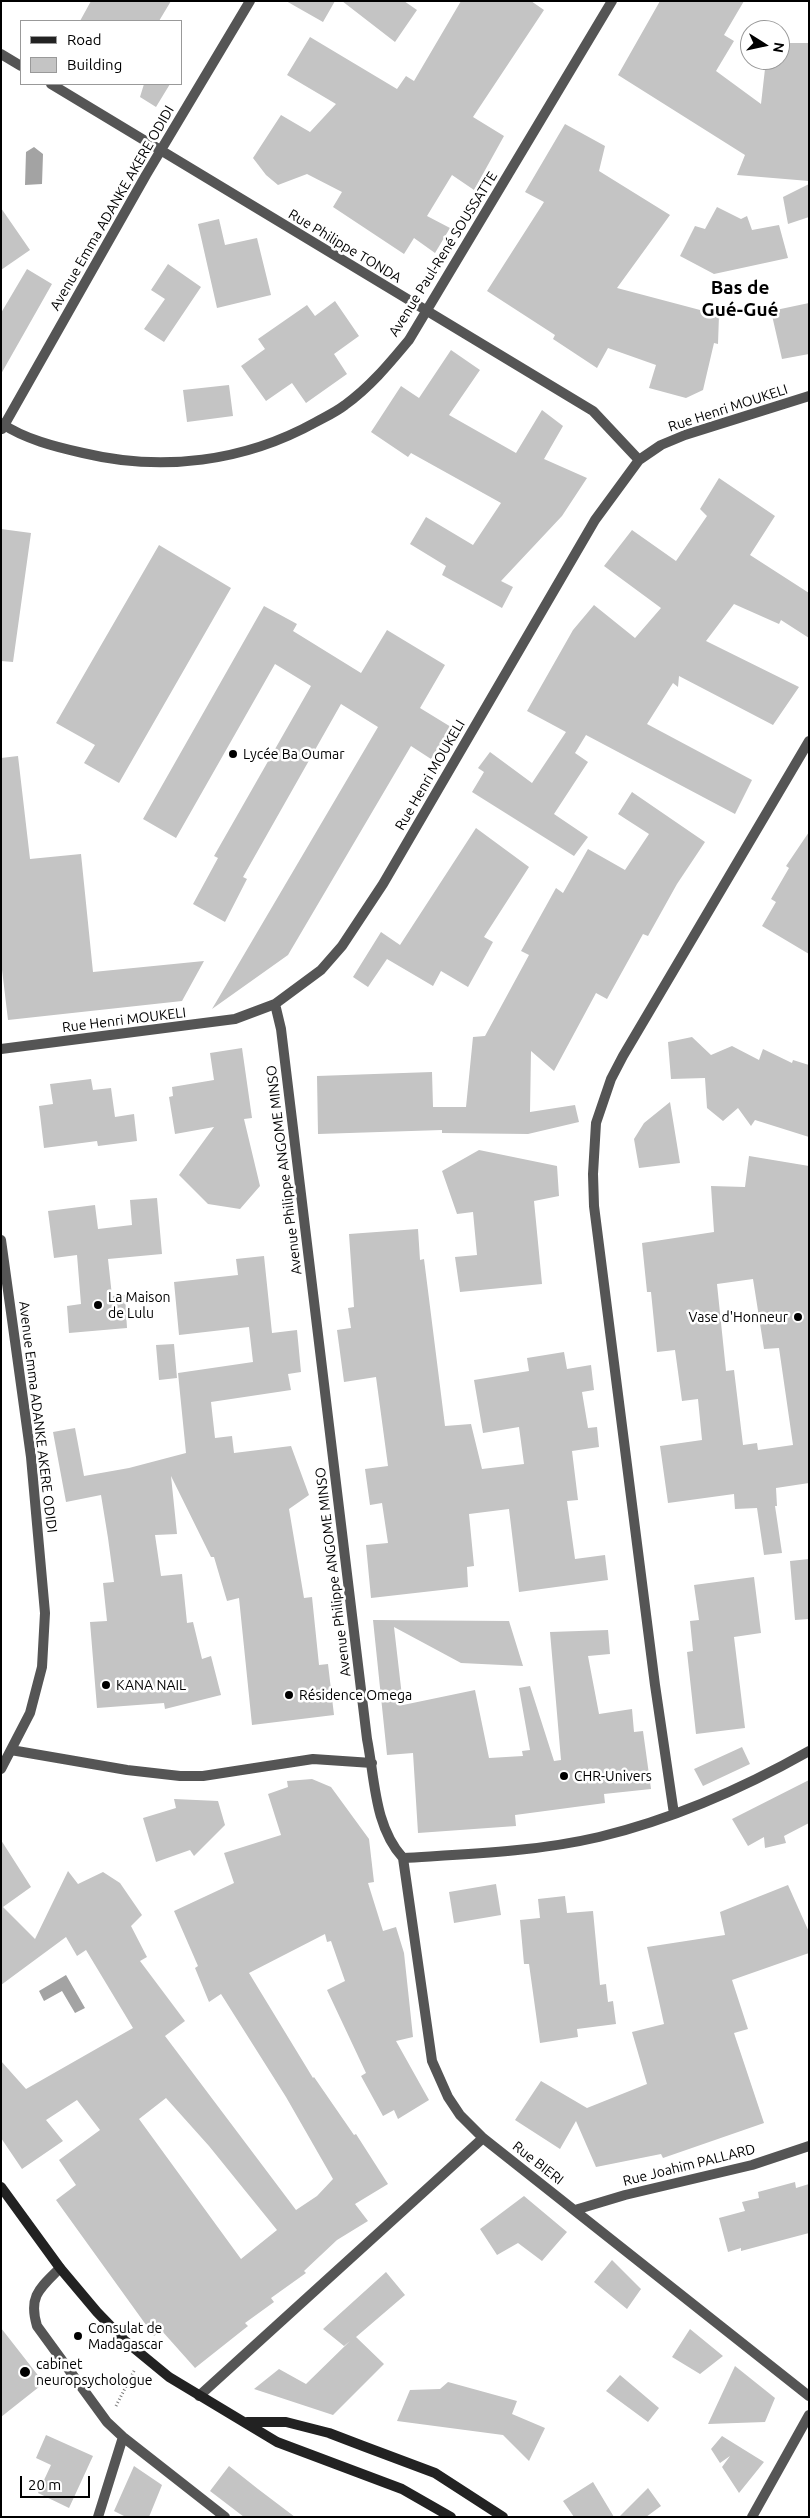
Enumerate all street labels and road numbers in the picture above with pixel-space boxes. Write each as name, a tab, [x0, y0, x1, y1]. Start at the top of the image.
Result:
street label: Avenue Emma ADANKE AKERE ODIDI	[46, 103, 178, 313]
street label: Avenue Paul-René SOUSSATTE	[385, 168, 501, 340]
street label: Rue Philippe TONDA	[285, 206, 405, 286]
street label: Rue Henri MOUKELI	[666, 381, 790, 435]
street label: Rue Henri MOUKELI	[392, 717, 468, 833]
street label: Rue Henri MOUKELI	[61, 1004, 187, 1036]
street label: Avenue Philippe ANGOME MINSO	[263, 1064, 305, 1276]
street label: Avenue Emma ADANKE AKERE ODIDI	[15, 1300, 61, 1534]
street label: Avenue Philippe ANGOME MINSO	[312, 1466, 354, 1678]
street label: Rue BIERI	[509, 2138, 567, 2188]
street label: Rue Joahim PALLARD	[621, 2140, 757, 2190]

